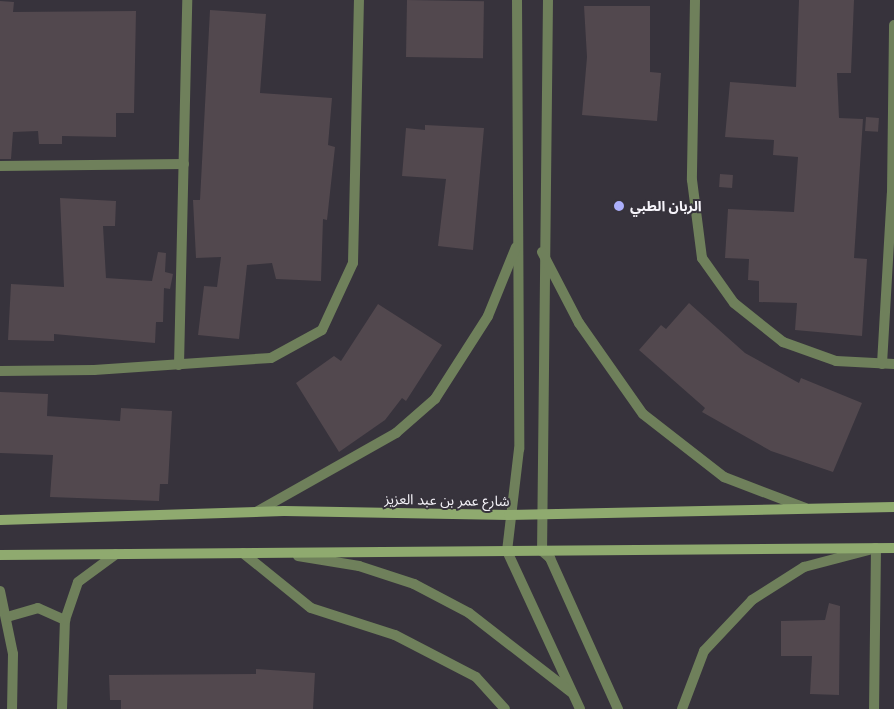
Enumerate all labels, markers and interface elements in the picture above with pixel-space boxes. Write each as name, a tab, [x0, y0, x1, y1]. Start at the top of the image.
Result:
place label: الربان الطبي	[630, 198, 702, 214]
marker: الربان الطبي	[612, 199, 626, 213]
street label: شارع عمر بن عبد العزيز	[384, 491, 510, 509]

